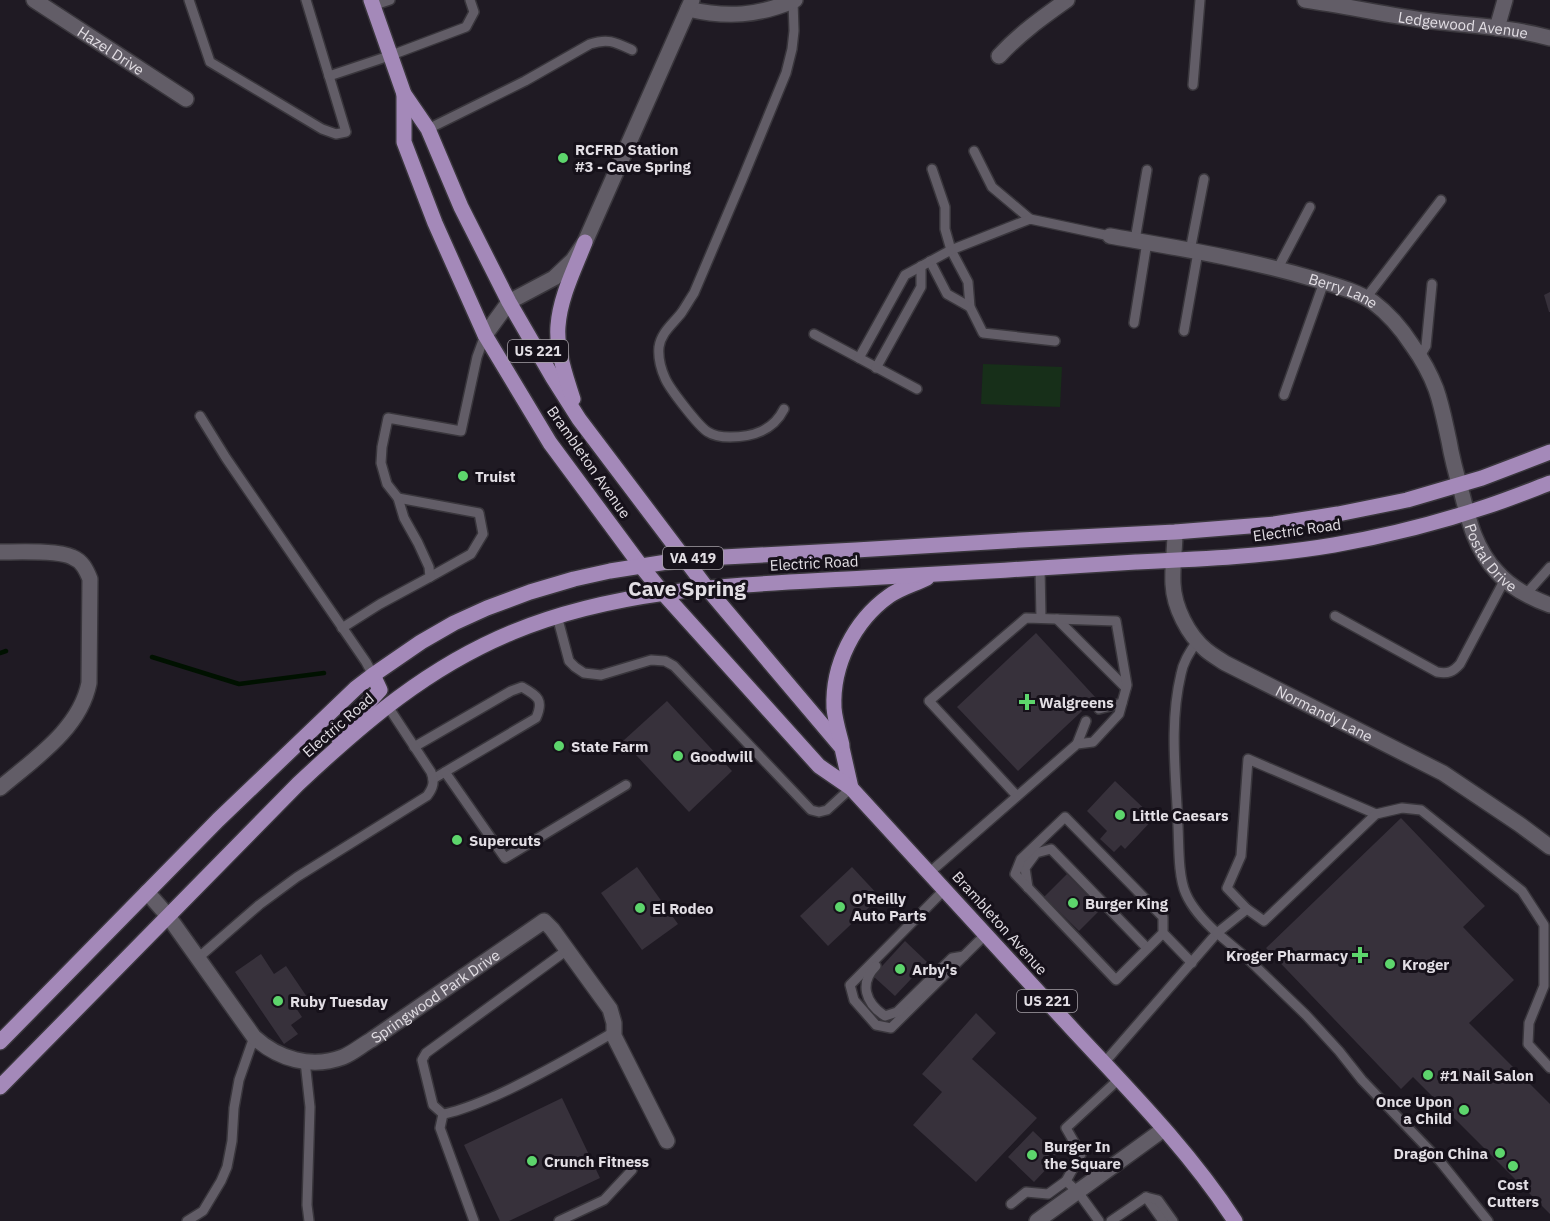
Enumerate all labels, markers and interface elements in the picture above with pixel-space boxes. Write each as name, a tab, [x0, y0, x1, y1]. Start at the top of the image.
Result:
street label: Ledgewood Avenue	[1397, 7, 1530, 42]
street label: Hazel Drive	[74, 21, 148, 79]
place label: RCFRD Station #3 - Cave Spring	[575, 140, 691, 176]
marker: RCFRD Station #3 - Cave Spring	[556, 151, 570, 165]
street label: Berry Lane	[1306, 268, 1382, 312]
road number: US 221	[508, 340, 568, 362]
street label: Brambleton Avenue	[543, 402, 635, 522]
place label: Truist	[475, 467, 516, 486]
marker: Truist	[456, 469, 470, 483]
street label: Electric Road	[1252, 514, 1342, 546]
street label: Postal Drive	[1461, 521, 1521, 596]
road number: VA 419	[663, 547, 723, 569]
street label: Electric Road	[769, 551, 859, 575]
district label: Cave Spring	[628, 574, 746, 602]
street label: Normandy Lane	[1273, 681, 1376, 746]
street label: Electric Road	[298, 689, 378, 761]
place label: Walgreens	[1039, 693, 1114, 712]
marker: Walgreens	[1020, 695, 1034, 709]
place label: State Farm	[571, 737, 648, 756]
marker: State Farm	[552, 739, 566, 753]
place label: Goodwill	[690, 747, 753, 766]
marker: Goodwill	[671, 749, 685, 763]
place label: Little Caesars	[1132, 806, 1229, 825]
marker: Little Caesars	[1113, 808, 1127, 822]
place label: Supercuts	[469, 831, 541, 850]
marker: Supercuts	[450, 833, 464, 847]
street label: Brambleton Avenue	[948, 867, 1052, 979]
place label: O'Reilly Auto Parts	[852, 889, 927, 925]
place label: Burger King	[1085, 894, 1169, 913]
marker: Burger King	[1066, 896, 1080, 910]
place label: El Rodeo	[652, 899, 714, 918]
marker: O'Reilly Auto Parts	[833, 900, 847, 914]
marker: El Rodeo	[633, 901, 647, 915]
street label: Springwood Park Drive	[367, 945, 503, 1047]
place label: Kroger Pharmacy	[1226, 946, 1348, 965]
marker: Kroger Pharmacy	[1353, 948, 1367, 962]
place label: Kroger	[1402, 955, 1449, 974]
marker: Kroger	[1383, 957, 1397, 971]
place label: Arby's	[912, 960, 958, 979]
marker: Arby's	[893, 962, 907, 976]
road number: US 221	[1017, 990, 1077, 1012]
place label: Ruby Tuesday	[290, 992, 388, 1011]
marker: Ruby Tuesday	[271, 994, 285, 1008]
place label: #1 Nail Salon	[1440, 1066, 1534, 1085]
marker: #1 Nail Salon	[1421, 1068, 1435, 1082]
place label: Once Upon a Child	[1376, 1092, 1452, 1128]
marker: Once Upon a Child	[1457, 1103, 1471, 1117]
place label: Burger In the Square	[1044, 1137, 1121, 1173]
place label: Dragon China	[1394, 1144, 1488, 1163]
marker: Dragon China	[1493, 1146, 1507, 1160]
marker: Burger In the Square	[1025, 1148, 1039, 1162]
place label: Crunch Fitness	[544, 1152, 650, 1171]
marker: Crunch Fitness	[525, 1154, 539, 1168]
marker: Cost Cutters	[1506, 1159, 1520, 1173]
place label: Cost Cutters	[1487, 1175, 1539, 1211]

